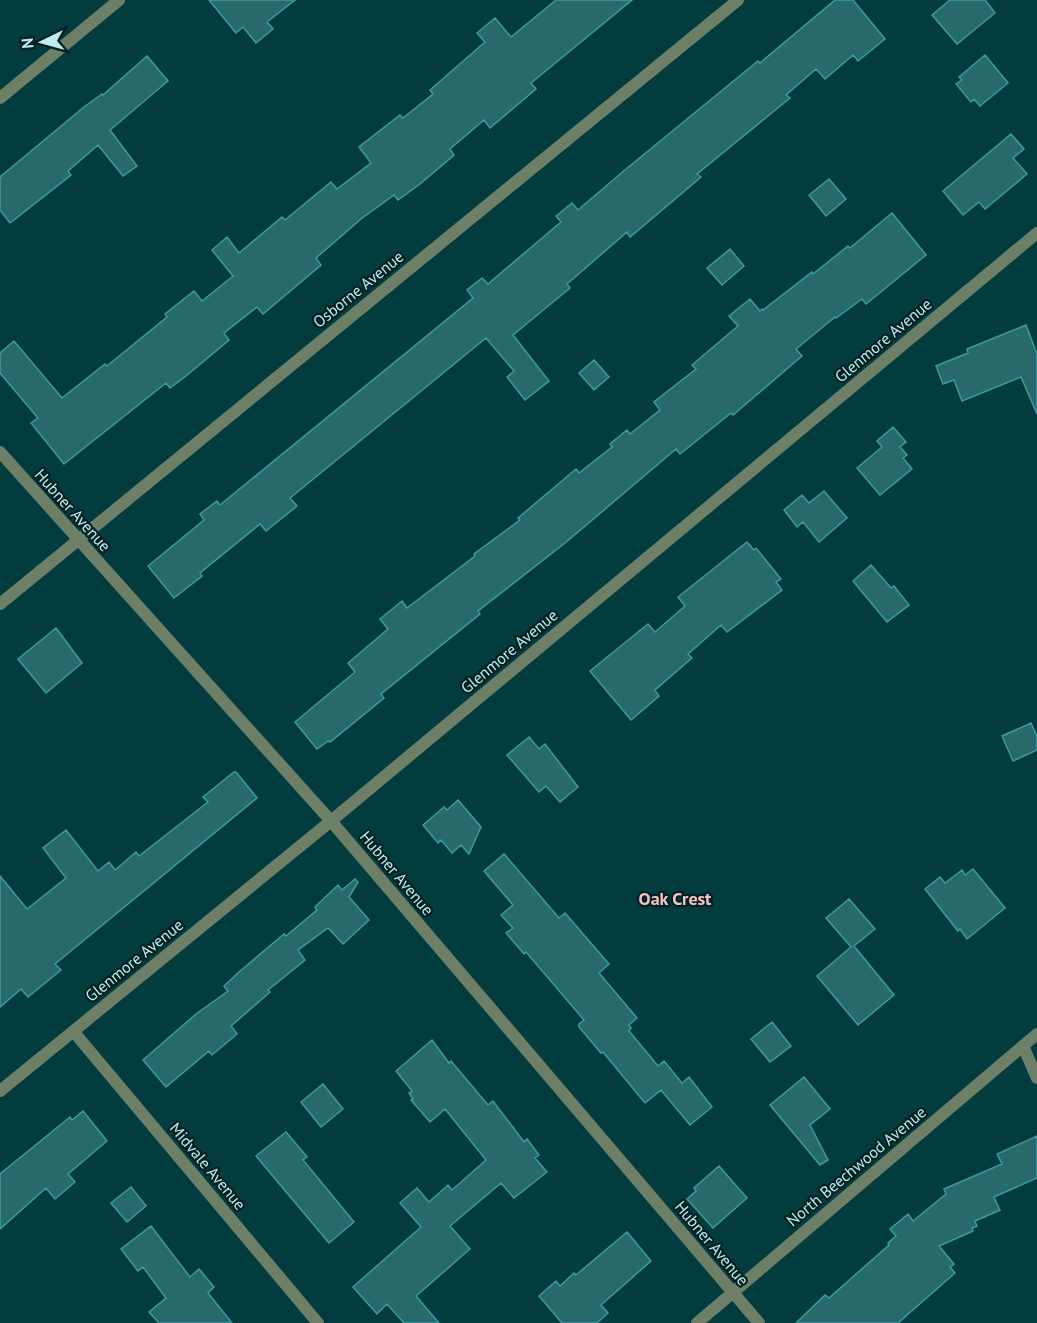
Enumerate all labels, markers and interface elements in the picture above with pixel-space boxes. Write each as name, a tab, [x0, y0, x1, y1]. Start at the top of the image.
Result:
north arrow	[12, 12, 72, 72]
text: N	[17, 37, 37, 49]
street label: Osborne Avenue	[309, 246, 407, 332]
street label: Glenmore Avenue	[831, 294, 935, 386]
street label: Hubner Avenue	[31, 465, 115, 555]
street label: Glenmore Avenue	[457, 605, 561, 697]
street label: Hubner Avenue	[356, 827, 438, 919]
district label: Oak Crest	[639, 887, 712, 910]
street label: Glenmore Avenue	[81, 914, 187, 1006]
street label: North Beechwood Avenue	[782, 1102, 930, 1230]
street label: Midvale Avenue	[166, 1118, 250, 1214]
street label: Hubner Avenue	[671, 1197, 753, 1289]

